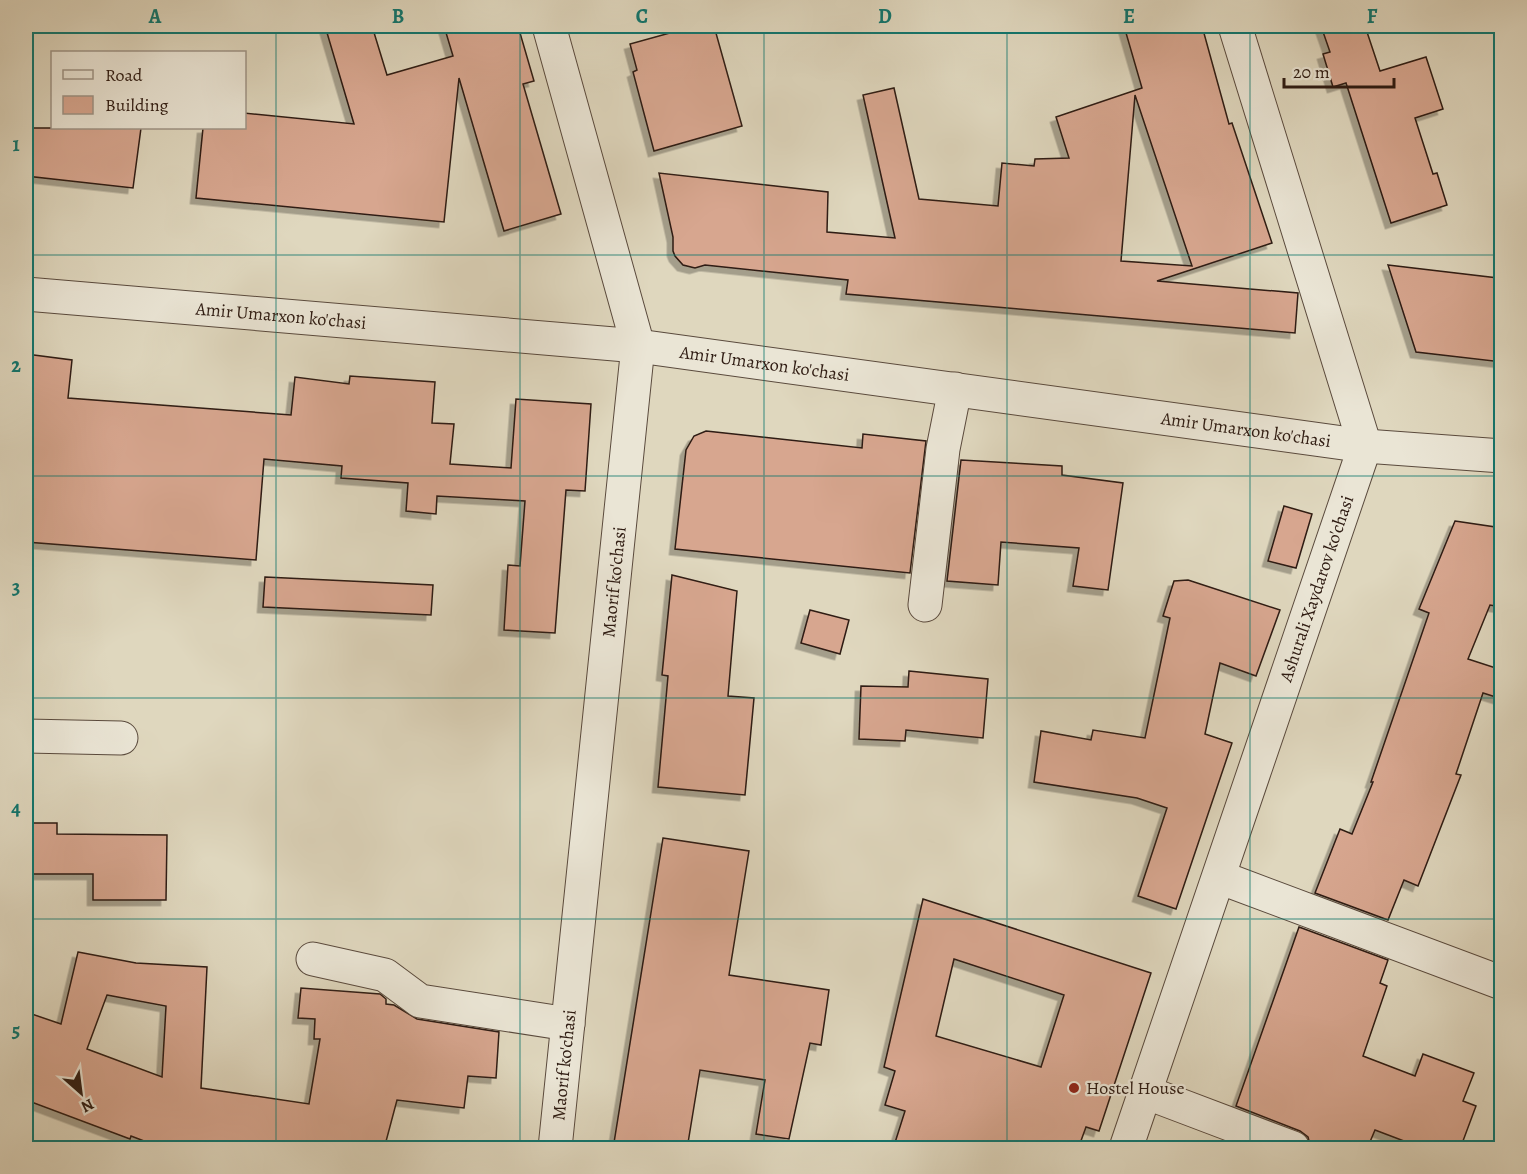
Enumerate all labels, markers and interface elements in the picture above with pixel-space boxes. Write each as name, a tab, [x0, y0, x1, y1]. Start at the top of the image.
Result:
text: A	[148, 3, 162, 30]
text: B	[392, 3, 404, 30]
text: C	[636, 3, 648, 30]
text: D	[878, 3, 892, 30]
text: E	[1123, 3, 1135, 30]
text: F	[1367, 3, 1378, 30]
legend	[51, 51, 246, 129]
scale bar	[1284, 51, 1394, 89]
text: 20 m	[1293, 60, 1330, 84]
text: Road	[105, 63, 143, 87]
text: Building	[105, 93, 169, 117]
text: 1	[12, 131, 20, 158]
street label: Amir Umarxon ko'chasi	[194, 296, 367, 335]
street label: Amir Umarxon ko'chasi	[677, 340, 851, 387]
text: 2	[11, 352, 21, 379]
street label: Amir Umarxon ko'chasi	[1159, 406, 1332, 453]
street label: Ashurali Xaydarov ko'chasi	[1273, 492, 1359, 686]
street label: Maorif ko'chasi	[596, 525, 632, 639]
text: 3	[12, 574, 20, 601]
text: 4	[11, 795, 21, 822]
street label: Maorif ko'chasi	[546, 1008, 582, 1122]
text: 5	[12, 1017, 20, 1044]
north arrow	[51, 1063, 111, 1123]
place label: Hostel House	[1086, 1076, 1185, 1100]
marker: Hostel House	[1067, 1081, 1081, 1095]
text: N	[77, 1093, 98, 1118]

